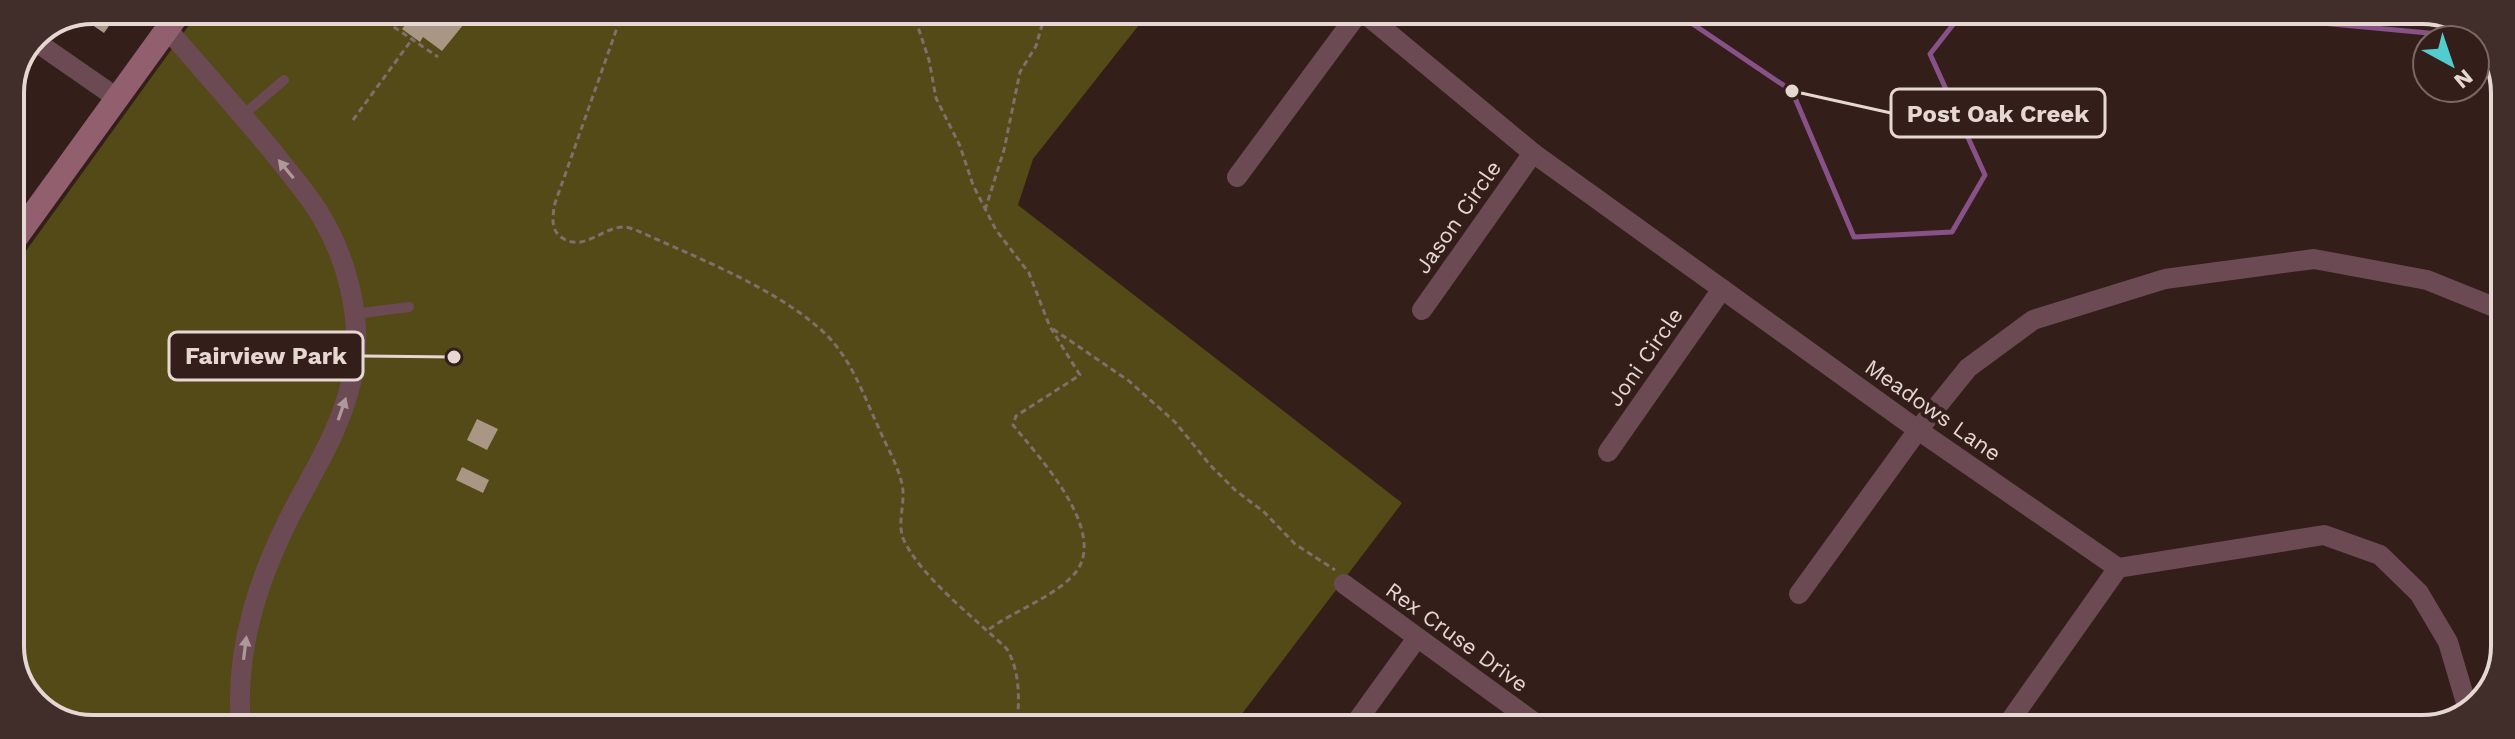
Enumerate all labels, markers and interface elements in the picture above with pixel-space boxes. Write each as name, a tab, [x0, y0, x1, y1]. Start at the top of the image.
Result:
north arrow	[2411, 24, 2491, 104]
text: N	[2449, 64, 2478, 94]
callout: Post Oak Creek	[1891, 89, 2105, 137]
text: Post Oak Creek	[1907, 100, 2089, 128]
street label: Jason Circle	[1410, 156, 1506, 278]
one-way arrow	[278, 159, 295, 179]
street label: Joni Circle	[1602, 303, 1688, 411]
callout: Fairview Park	[169, 332, 363, 380]
text: Fairview Park	[185, 342, 347, 370]
street label: Meadows Lane	[1860, 354, 2006, 466]
one-way arrow	[336, 397, 348, 421]
street label: Rex Cruse Drive	[1381, 577, 1533, 697]
one-way arrow	[239, 636, 252, 661]

